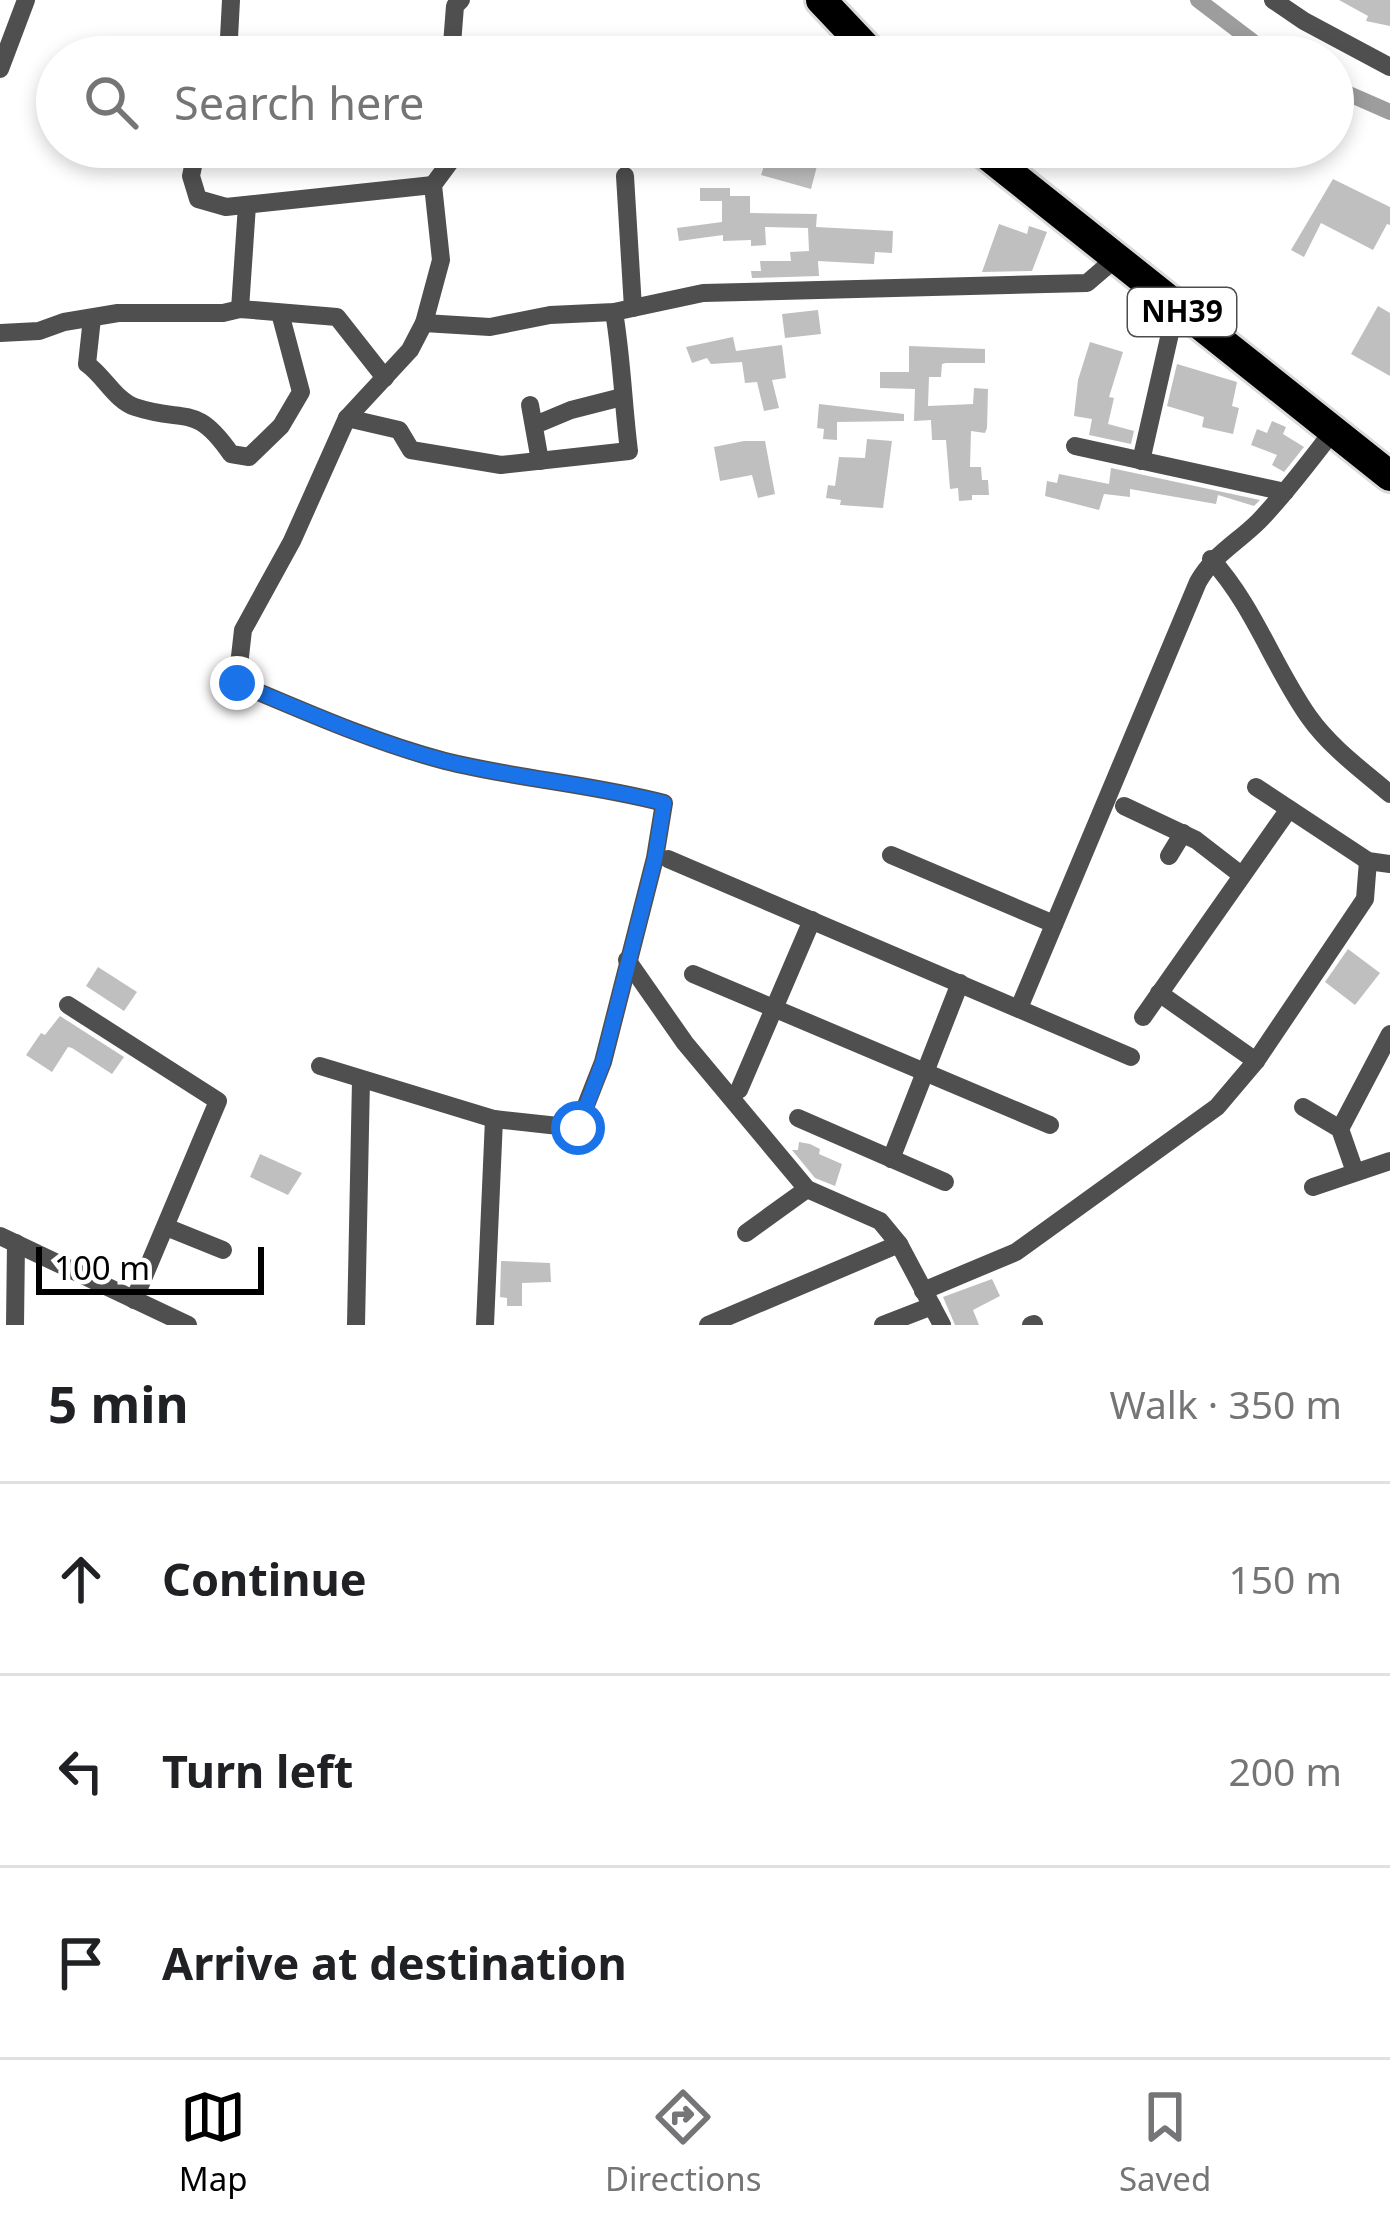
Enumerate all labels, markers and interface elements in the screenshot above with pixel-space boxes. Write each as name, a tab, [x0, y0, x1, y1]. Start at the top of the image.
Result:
search box	[36, 36, 1354, 168]
icon: search	[78, 69, 144, 135]
text: Search here	[174, 72, 424, 133]
road number: NH39	[1128, 288, 1236, 336]
route end	[210, 656, 264, 710]
route start	[551, 1101, 605, 1155]
scale bar	[36, 1241, 264, 1294]
text: 100 m	[54, 1245, 150, 1290]
text: 5 min	[48, 1368, 189, 1438]
text: Walk · 350 m	[1109, 1377, 1342, 1430]
icon: ahead	[48, 1546, 114, 1612]
text: Continue	[162, 1548, 367, 1609]
text: 150 m	[1228, 1552, 1342, 1605]
icon: left	[48, 1738, 114, 1804]
text: Turn left	[162, 1740, 353, 1801]
text: 200 m	[1228, 1744, 1342, 1797]
icon: arrive	[48, 1930, 114, 1996]
text: Arrive at destination	[162, 1932, 627, 1993]
tab: Map	[179, 2084, 247, 2201]
tab: Directions	[605, 2084, 762, 2201]
tab: Saved	[1119, 2084, 1211, 2201]

